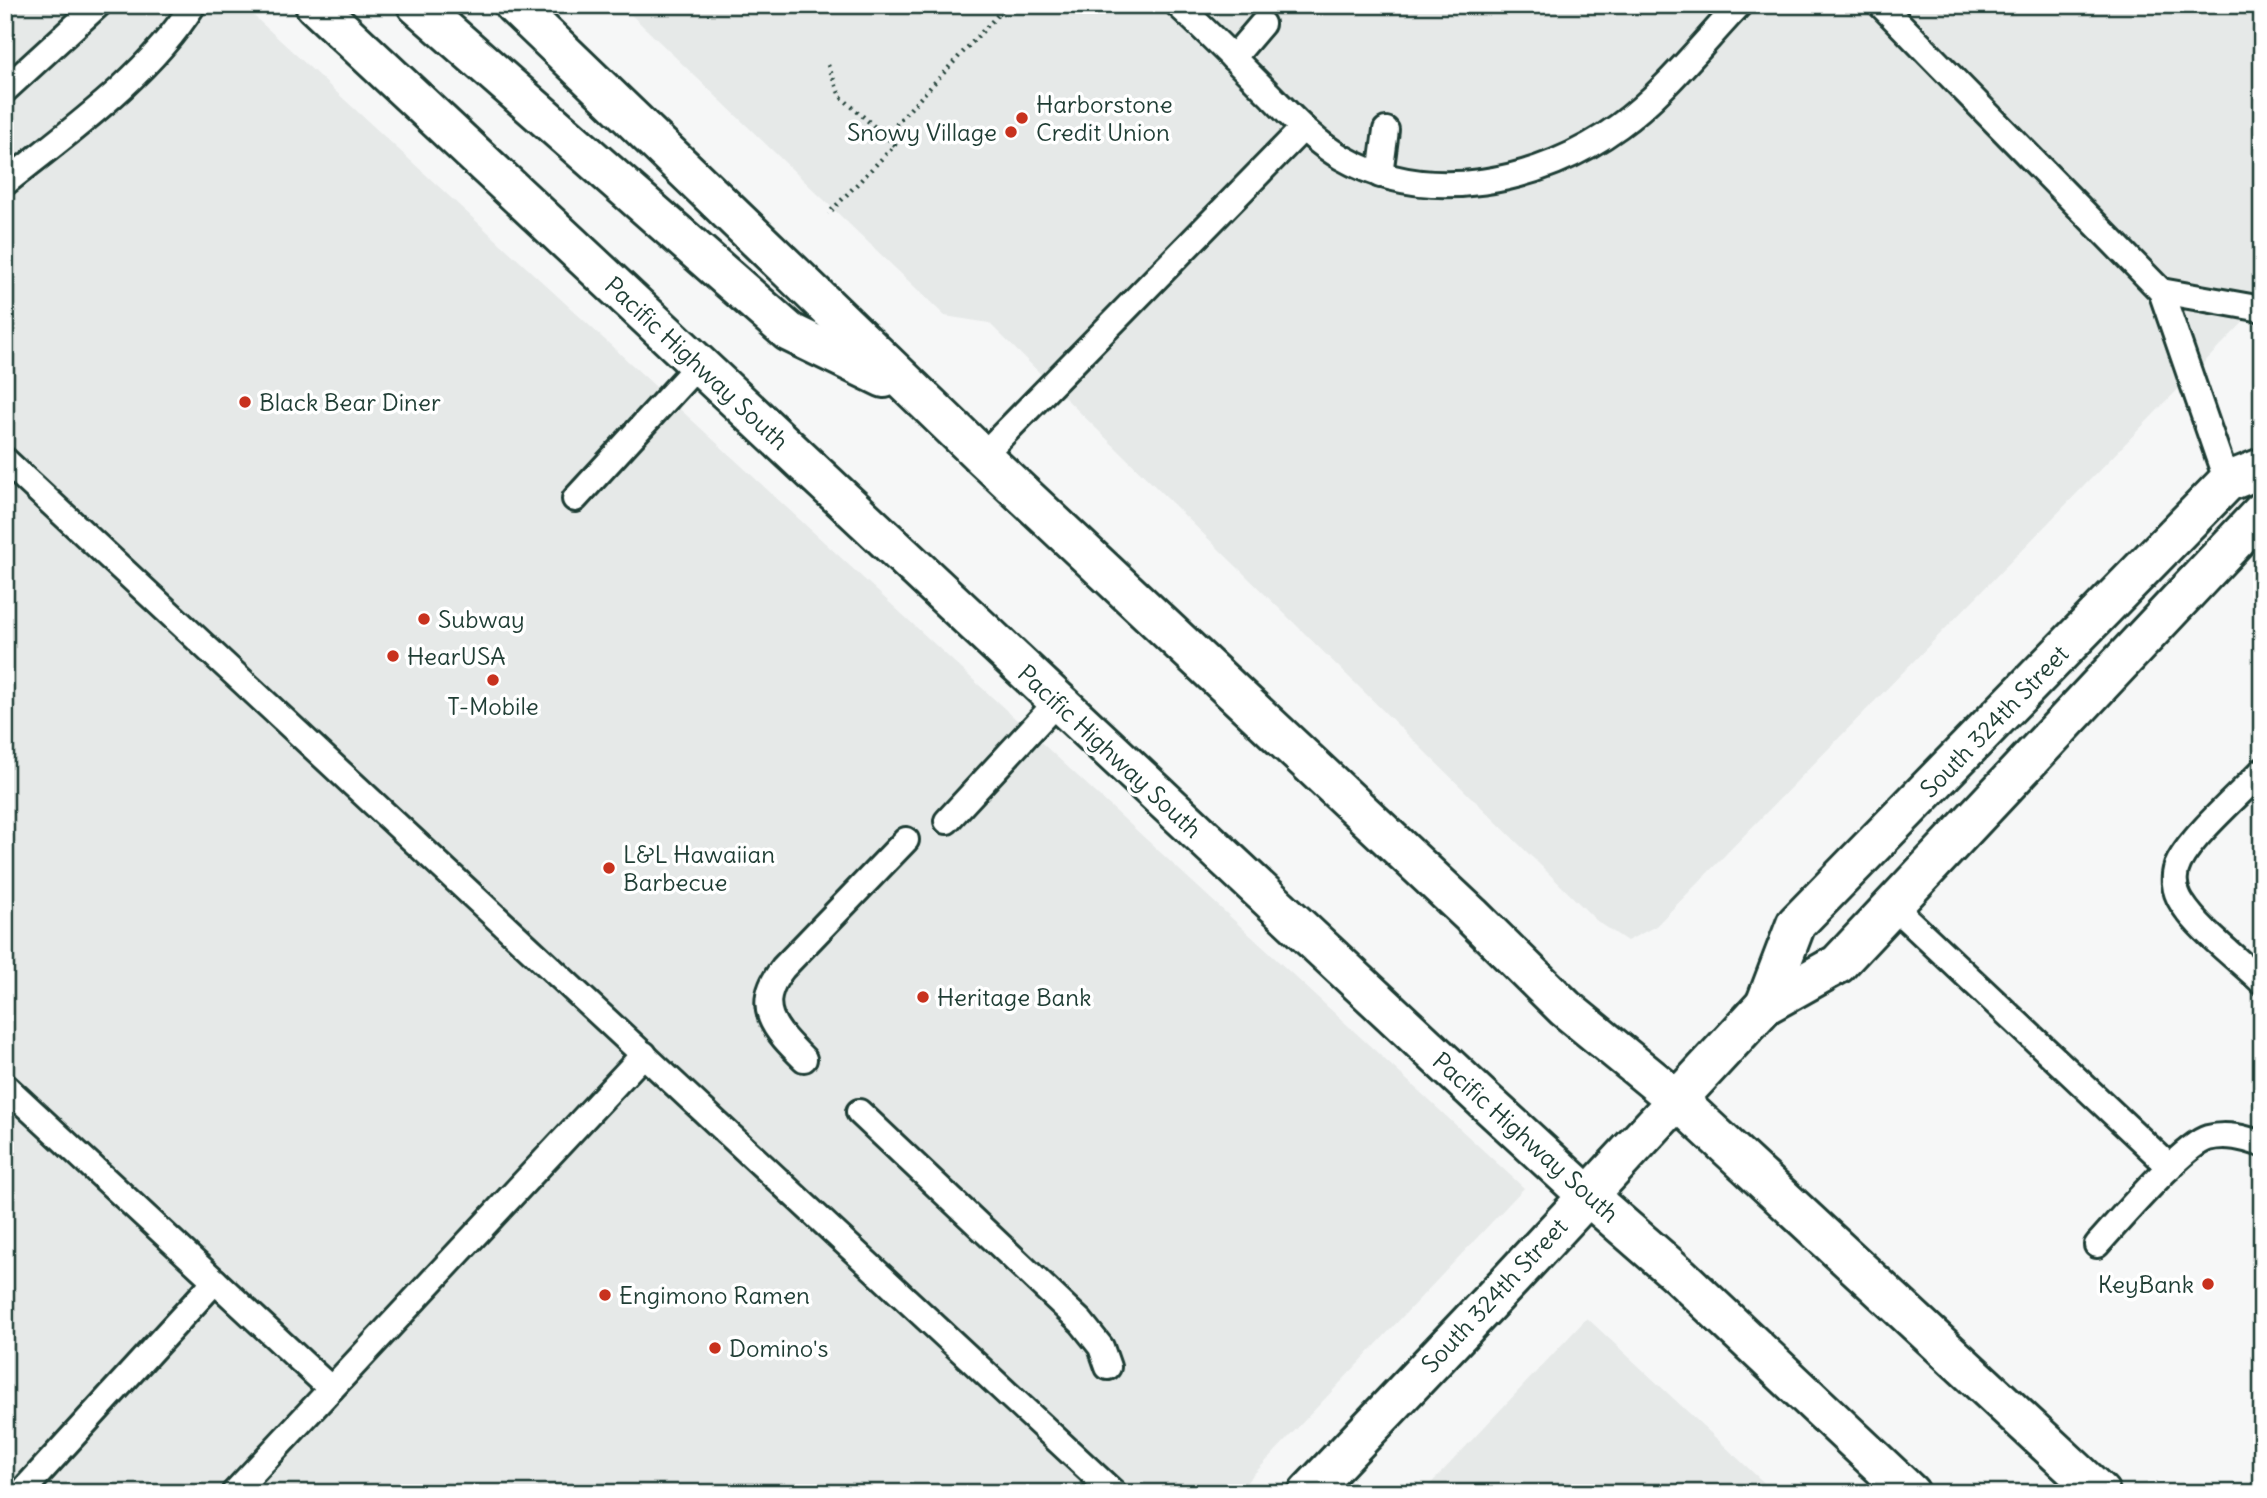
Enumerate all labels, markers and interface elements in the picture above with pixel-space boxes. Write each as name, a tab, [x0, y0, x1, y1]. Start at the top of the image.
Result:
place label: Harborstone Credit Union	[1036, 89, 1173, 147]
marker: Harborstone Credit Union	[1014, 110, 1030, 126]
place label: Snowy Village	[847, 117, 997, 147]
marker: Snowy Village	[1003, 124, 1019, 140]
street label: Pacific Highway South	[599, 270, 795, 456]
place label: Black Bear Diner	[259, 387, 441, 417]
marker: Black Bear Diner	[237, 394, 253, 410]
place label: Subway	[438, 604, 525, 634]
marker: Subway	[416, 611, 432, 627]
street label: South 324th Street	[1914, 638, 2074, 804]
place label: HearUSA	[407, 641, 506, 671]
marker: HearUSA	[385, 648, 401, 664]
street label: Pacific Highway South	[1012, 658, 1208, 844]
marker: T-Mobile	[485, 672, 501, 688]
place label: T-Mobile	[447, 691, 539, 721]
place label: L&L Hawaiian Barbecue	[623, 839, 775, 897]
marker: L&L Hawaiian Barbecue	[601, 860, 617, 876]
place label: Heritage Bank	[937, 982, 1091, 1012]
marker: Heritage Bank	[915, 989, 931, 1005]
street label: Pacific Highway South	[1427, 1045, 1625, 1229]
street label: South 324th Street	[1415, 1211, 1573, 1379]
place label: KeyBank	[2098, 1269, 2194, 1299]
marker: KeyBank	[2200, 1276, 2216, 1292]
place label: Engimono Ramen	[619, 1280, 810, 1310]
marker: Engimono Ramen	[597, 1287, 613, 1303]
place label: Domino's	[729, 1333, 828, 1363]
marker: Domino's	[707, 1340, 723, 1356]

